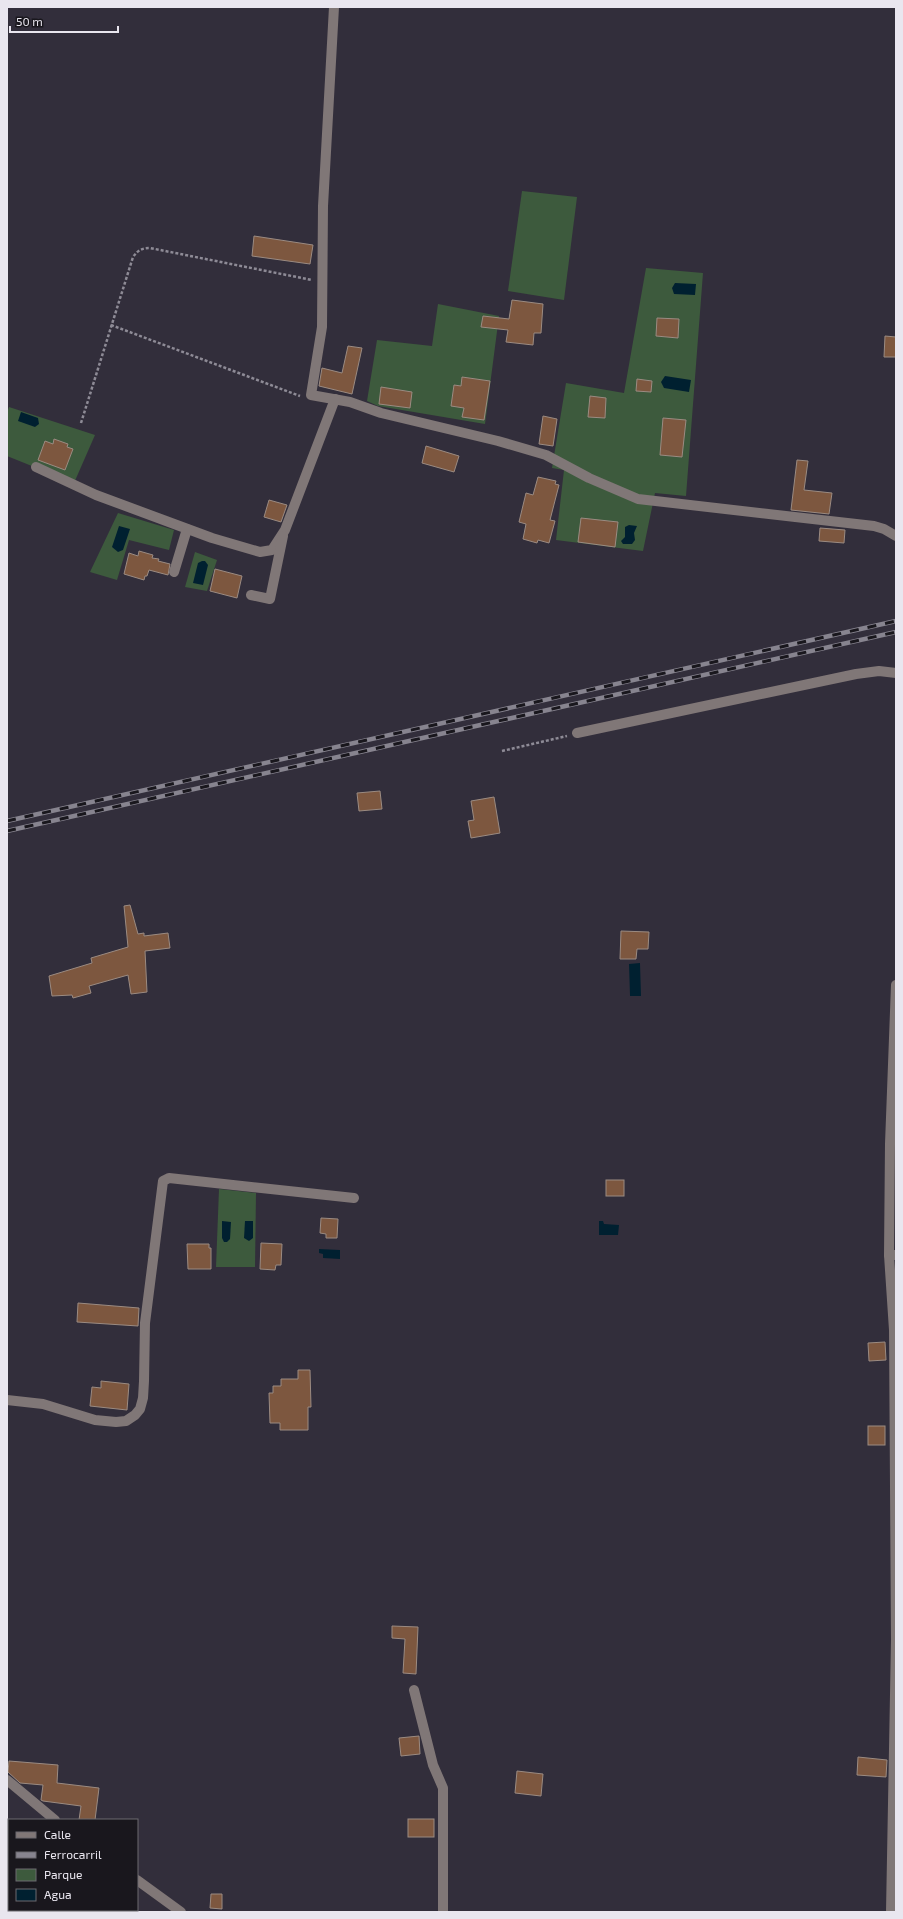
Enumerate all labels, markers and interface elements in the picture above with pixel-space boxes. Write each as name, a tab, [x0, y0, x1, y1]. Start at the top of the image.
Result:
scale bar	[10, 8, 118, 34]
text: 50 m	[16, 14, 43, 28]
legend	[8, 1819, 138, 1911]
text: Calle	[44, 1827, 71, 1841]
text: Ferrocarril	[44, 1847, 102, 1861]
text: Parque	[44, 1867, 82, 1881]
text: Agua	[44, 1887, 72, 1901]

